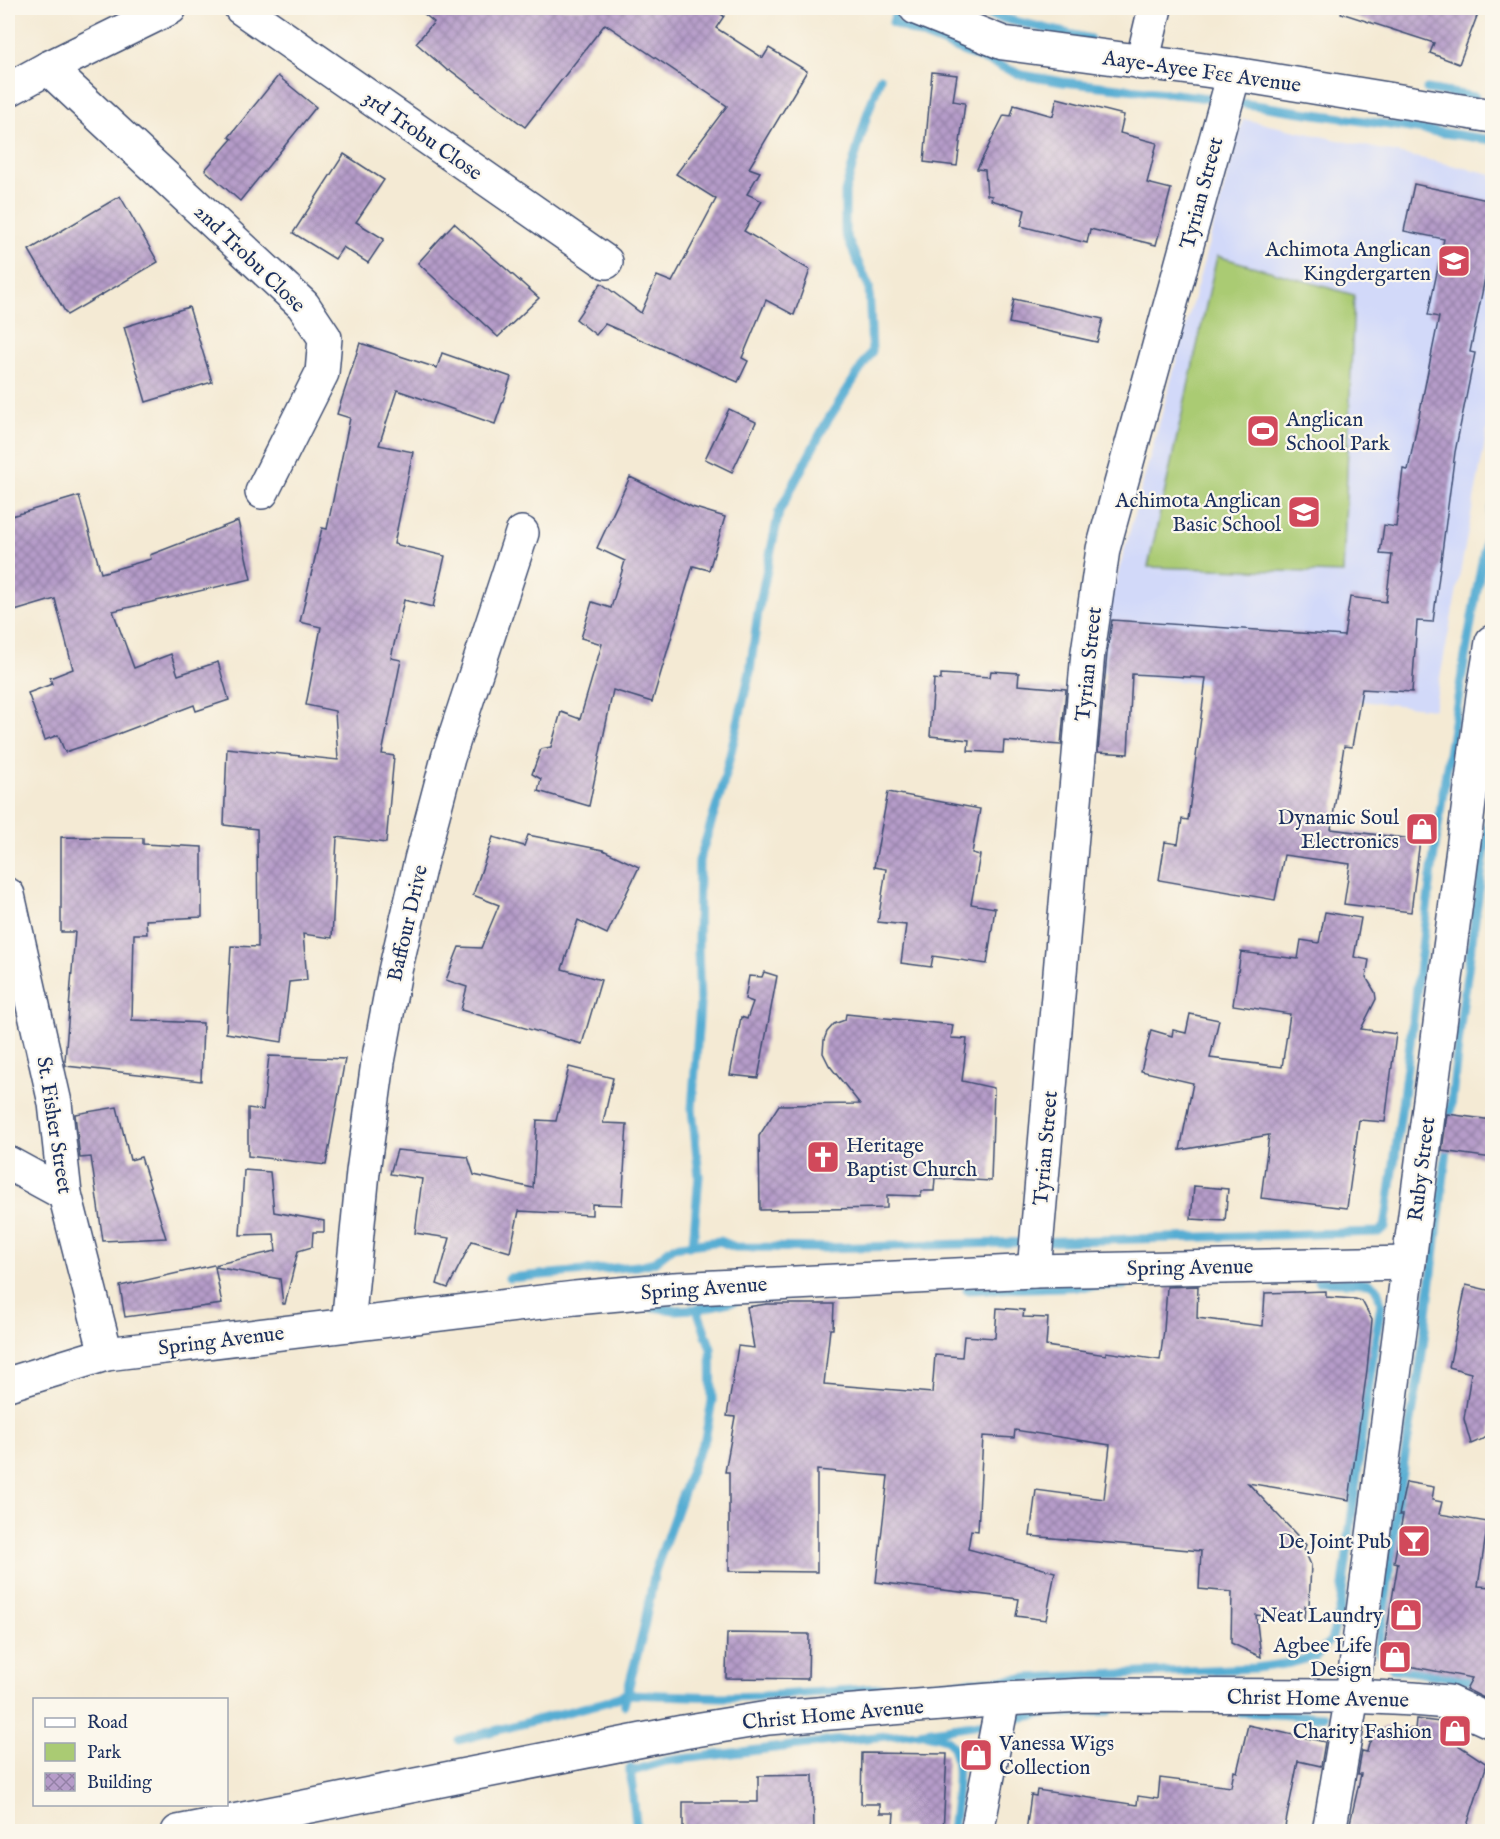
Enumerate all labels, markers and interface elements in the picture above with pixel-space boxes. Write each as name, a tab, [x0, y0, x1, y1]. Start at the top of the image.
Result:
street label: Aaye-Ayee Fɛɛ Avenue	[1100, 45, 1303, 100]
street label: 3rd Trobu Close	[357, 85, 487, 188]
street label: Tyrian Street	[1175, 134, 1230, 252]
street label: 2nd Trobu Close	[187, 199, 311, 319]
place label: Achimota Anglican Kingdergarten	[1264, 237, 1431, 288]
school or university icon: Achimota Anglican Kingdergarten	[1436, 243, 1472, 279]
place label: Anglican School Park	[1285, 407, 1390, 458]
sports icon: Anglican School Park	[1245, 413, 1281, 449]
place label: Achimota Anglican Basic School	[1114, 488, 1281, 539]
school or university icon: Achimota Anglican Basic School	[1286, 494, 1322, 530]
street label: Tyrian Street	[1070, 606, 1109, 723]
place label: Dynamic Soul Electronics	[1278, 805, 1399, 856]
shop icon: Dynamic Soul Electronics	[1404, 811, 1440, 847]
street label: Baffour Drive	[382, 862, 435, 984]
street label: St. Fisher Street	[29, 1055, 78, 1196]
street label: Tyrian Street	[1028, 1090, 1065, 1207]
street label: Ruby Street	[1403, 1115, 1442, 1223]
place label: Heritage Baptist Church	[846, 1133, 977, 1184]
church icon: Heritage Baptist Church	[805, 1139, 841, 1175]
street label: Spring Avenue	[1126, 1254, 1254, 1283]
street label: Spring Avenue	[640, 1272, 769, 1307]
street label: Spring Avenue	[157, 1320, 286, 1363]
bar icon: De Joint Pub	[1396, 1523, 1432, 1559]
place label: De Joint Pub	[1278, 1529, 1391, 1556]
shop icon: Neat Laundry	[1388, 1597, 1424, 1633]
place label: Neat Laundry	[1260, 1603, 1384, 1630]
place label: Agbee Life Design	[1273, 1633, 1372, 1684]
shop icon: Agbee Life Design	[1377, 1639, 1413, 1675]
street label: Christ Home Avenue	[1227, 1684, 1410, 1715]
street label: Christ Home Avenue	[741, 1694, 925, 1737]
legend	[33, 1698, 228, 1806]
text: Road	[87, 1712, 128, 1735]
shop icon: Charity Fashion	[1437, 1713, 1473, 1749]
place label: Charity Fashion	[1293, 1719, 1432, 1746]
place label: Vanessa Wigs Collection	[998, 1731, 1114, 1782]
shop icon: Vanessa Wigs Collection	[958, 1737, 994, 1773]
text: Park	[87, 1742, 122, 1765]
text: Building	[87, 1772, 152, 1795]

